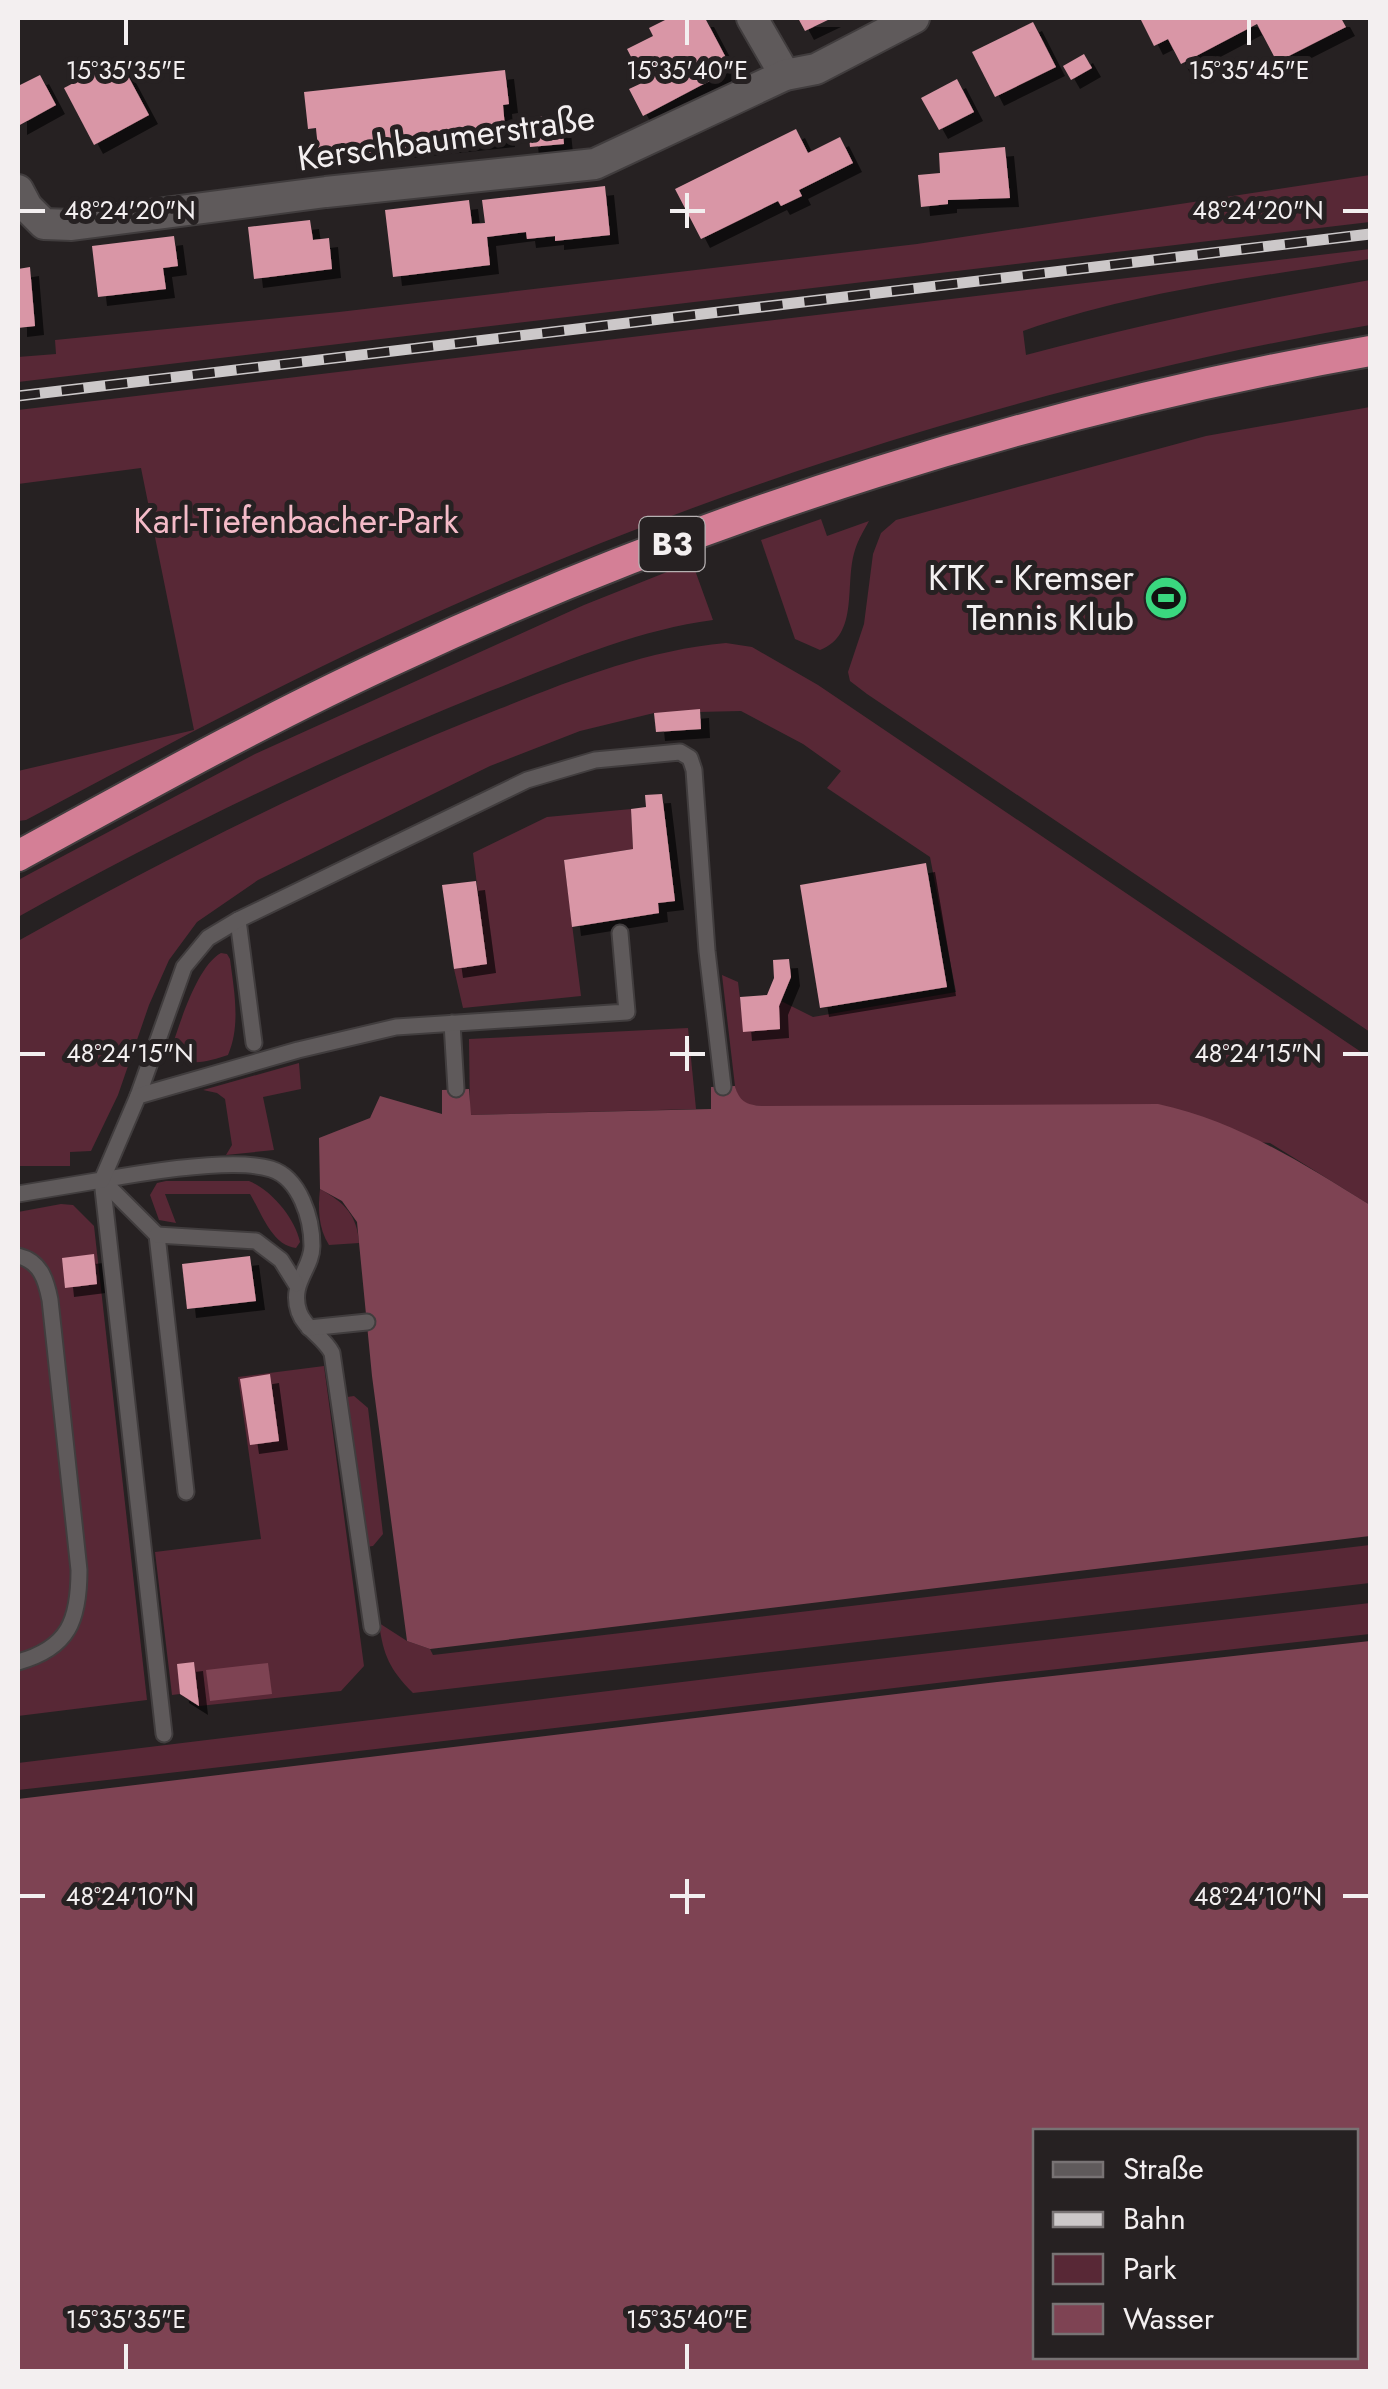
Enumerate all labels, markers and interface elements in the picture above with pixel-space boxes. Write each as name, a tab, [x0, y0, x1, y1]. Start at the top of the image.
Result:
text: 15°35'35"E	[66, 52, 186, 88]
text: 15°35'40"E	[626, 52, 748, 88]
text: 15°35'45"E	[1188, 52, 1310, 88]
street label: Kerschbaumerstraße	[294, 92, 598, 184]
text: 48°24'20"N	[64, 192, 196, 228]
text: 48°24'20"N	[1192, 192, 1324, 228]
park label: Karl-Tiefenbacher-Park	[133, 496, 459, 546]
road number: B3	[640, 517, 704, 571]
place label: KTK - Kremser Tennis Klub	[928, 553, 1134, 643]
sports icon: KTK - Kremser Tennis Klub	[1143, 575, 1189, 621]
text: 48°24'15"N	[66, 1035, 194, 1071]
text: 48°24'15"N	[1194, 1035, 1322, 1071]
text: 48°24'10"N	[66, 1878, 194, 1914]
text: 48°24'10"N	[1194, 1878, 1322, 1914]
legend	[1033, 2129, 1358, 2359]
text: Straße	[1123, 2147, 1204, 2190]
text: Bahn	[1123, 2197, 1186, 2240]
text: Park	[1123, 2247, 1177, 2290]
text: Wasser	[1123, 2297, 1215, 2340]
text: 15°35'35"E	[66, 2301, 186, 2337]
text: 15°35'40"E	[626, 2301, 748, 2337]

